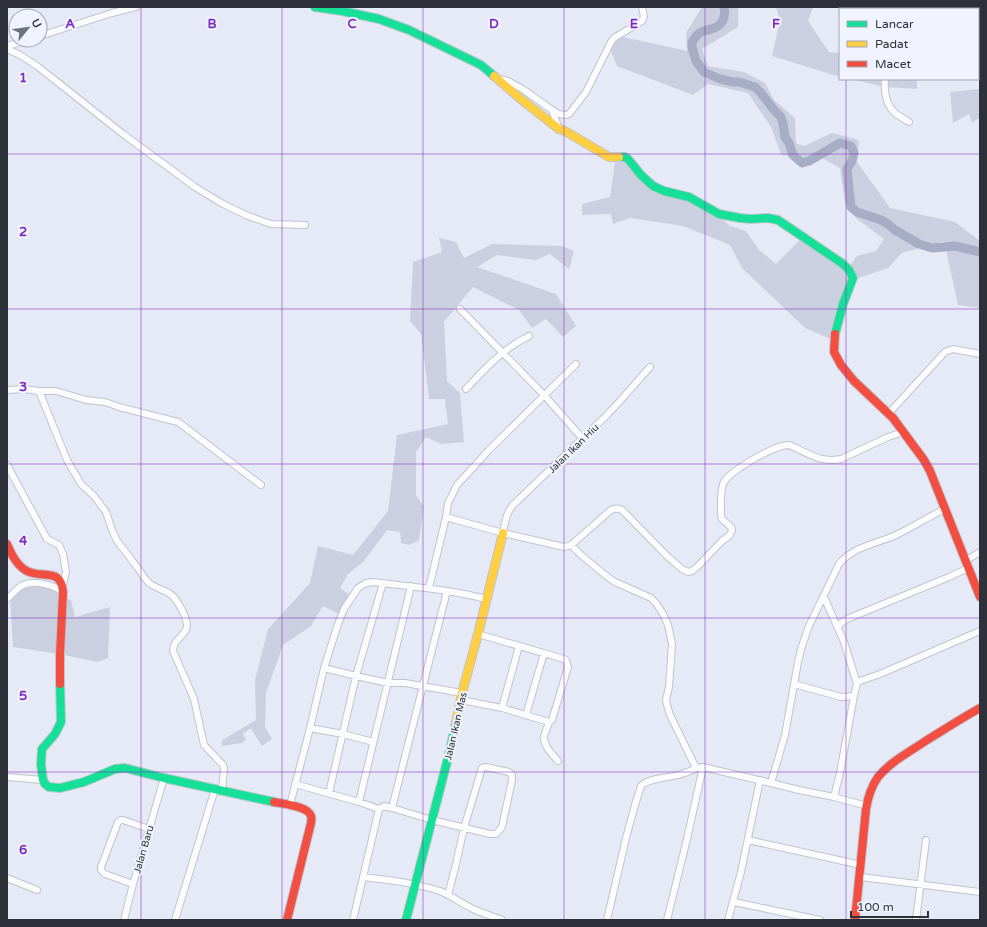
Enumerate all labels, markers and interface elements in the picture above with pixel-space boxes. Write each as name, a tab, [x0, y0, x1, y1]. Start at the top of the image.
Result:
north arrow	[8, 8, 48, 48]
legend	[839, 8, 979, 80]
text: A	[65, 16, 75, 32]
text: B	[207, 16, 217, 32]
text: C	[347, 16, 357, 32]
text: D	[489, 16, 499, 32]
text: E	[630, 16, 638, 32]
text: F	[772, 16, 780, 32]
text: U	[29, 17, 44, 30]
text: Lancar	[875, 17, 914, 31]
text: Padat	[875, 37, 909, 51]
text: Macet	[875, 57, 911, 71]
text: 1	[19, 70, 27, 86]
text: 2	[19, 224, 27, 240]
text: 3	[19, 379, 27, 395]
street label: Jalan Ikan Hiu	[546, 422, 601, 476]
text: 4	[19, 533, 28, 549]
text: 5	[19, 688, 27, 704]
street label: Jalan Ikan Mas	[442, 691, 470, 761]
street label: Jalan Baru	[131, 824, 157, 875]
text: 6	[19, 842, 27, 858]
scale bar	[851, 893, 928, 919]
text: 100 m	[857, 900, 894, 914]

